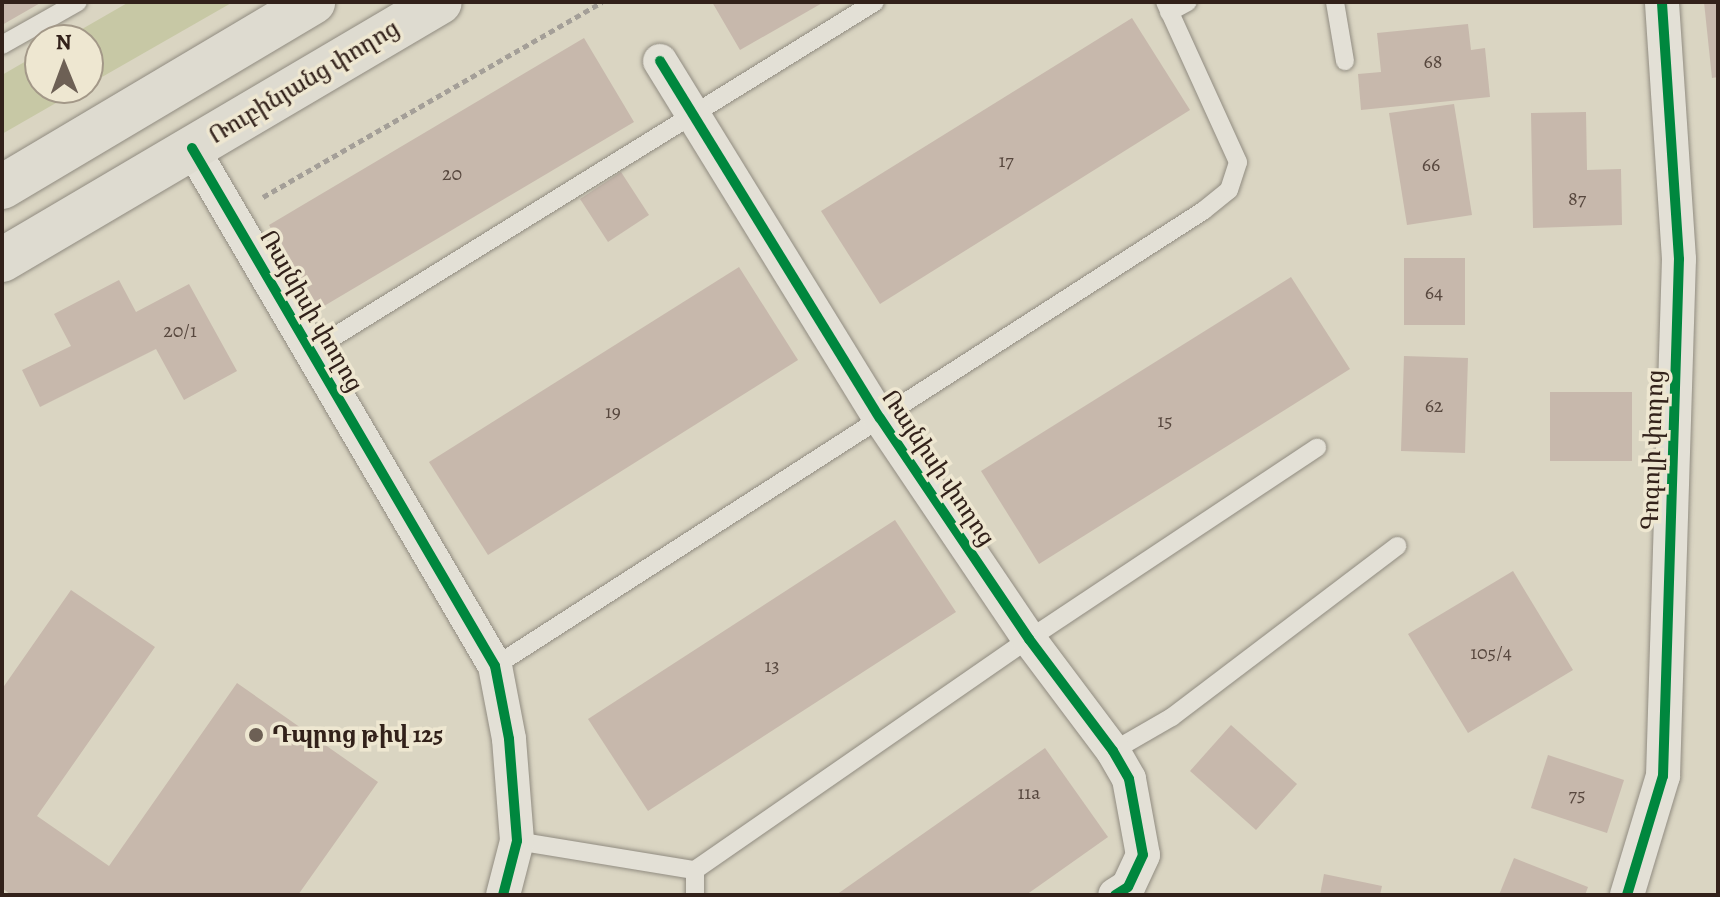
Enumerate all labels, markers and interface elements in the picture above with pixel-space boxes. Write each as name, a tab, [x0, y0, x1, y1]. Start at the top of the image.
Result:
street label: Ռուբինյանց փողոց	[203, 14, 405, 150]
north arrow	[24, 24, 104, 104]
text: N	[55, 27, 72, 57]
house number: 68	[1424, 49, 1442, 73]
house number: 17	[998, 148, 1014, 172]
house number: 66	[1422, 152, 1440, 176]
house number: 20	[442, 161, 462, 185]
house number: 87	[1568, 186, 1586, 210]
street label: Ռայնիսի փողոց	[253, 225, 369, 397]
house number: 64	[1425, 280, 1443, 304]
house number: 20/1	[163, 318, 197, 342]
street label: Գոգոլի փողոց	[1636, 369, 1670, 531]
street label: Ռայնիսի փողոց	[875, 384, 1001, 552]
house number: 62	[1425, 393, 1443, 417]
house number: 19	[605, 399, 621, 423]
house number: 15	[1157, 408, 1173, 432]
house number: 105/4	[1470, 640, 1512, 664]
house number: 13	[764, 653, 780, 677]
place label: Դպրոց թիվ 125	[272, 721, 443, 749]
marker: Դպրոց թիվ 125	[247, 726, 265, 744]
house number: 11a	[1018, 780, 1040, 804]
house number: 75	[1569, 782, 1585, 806]

